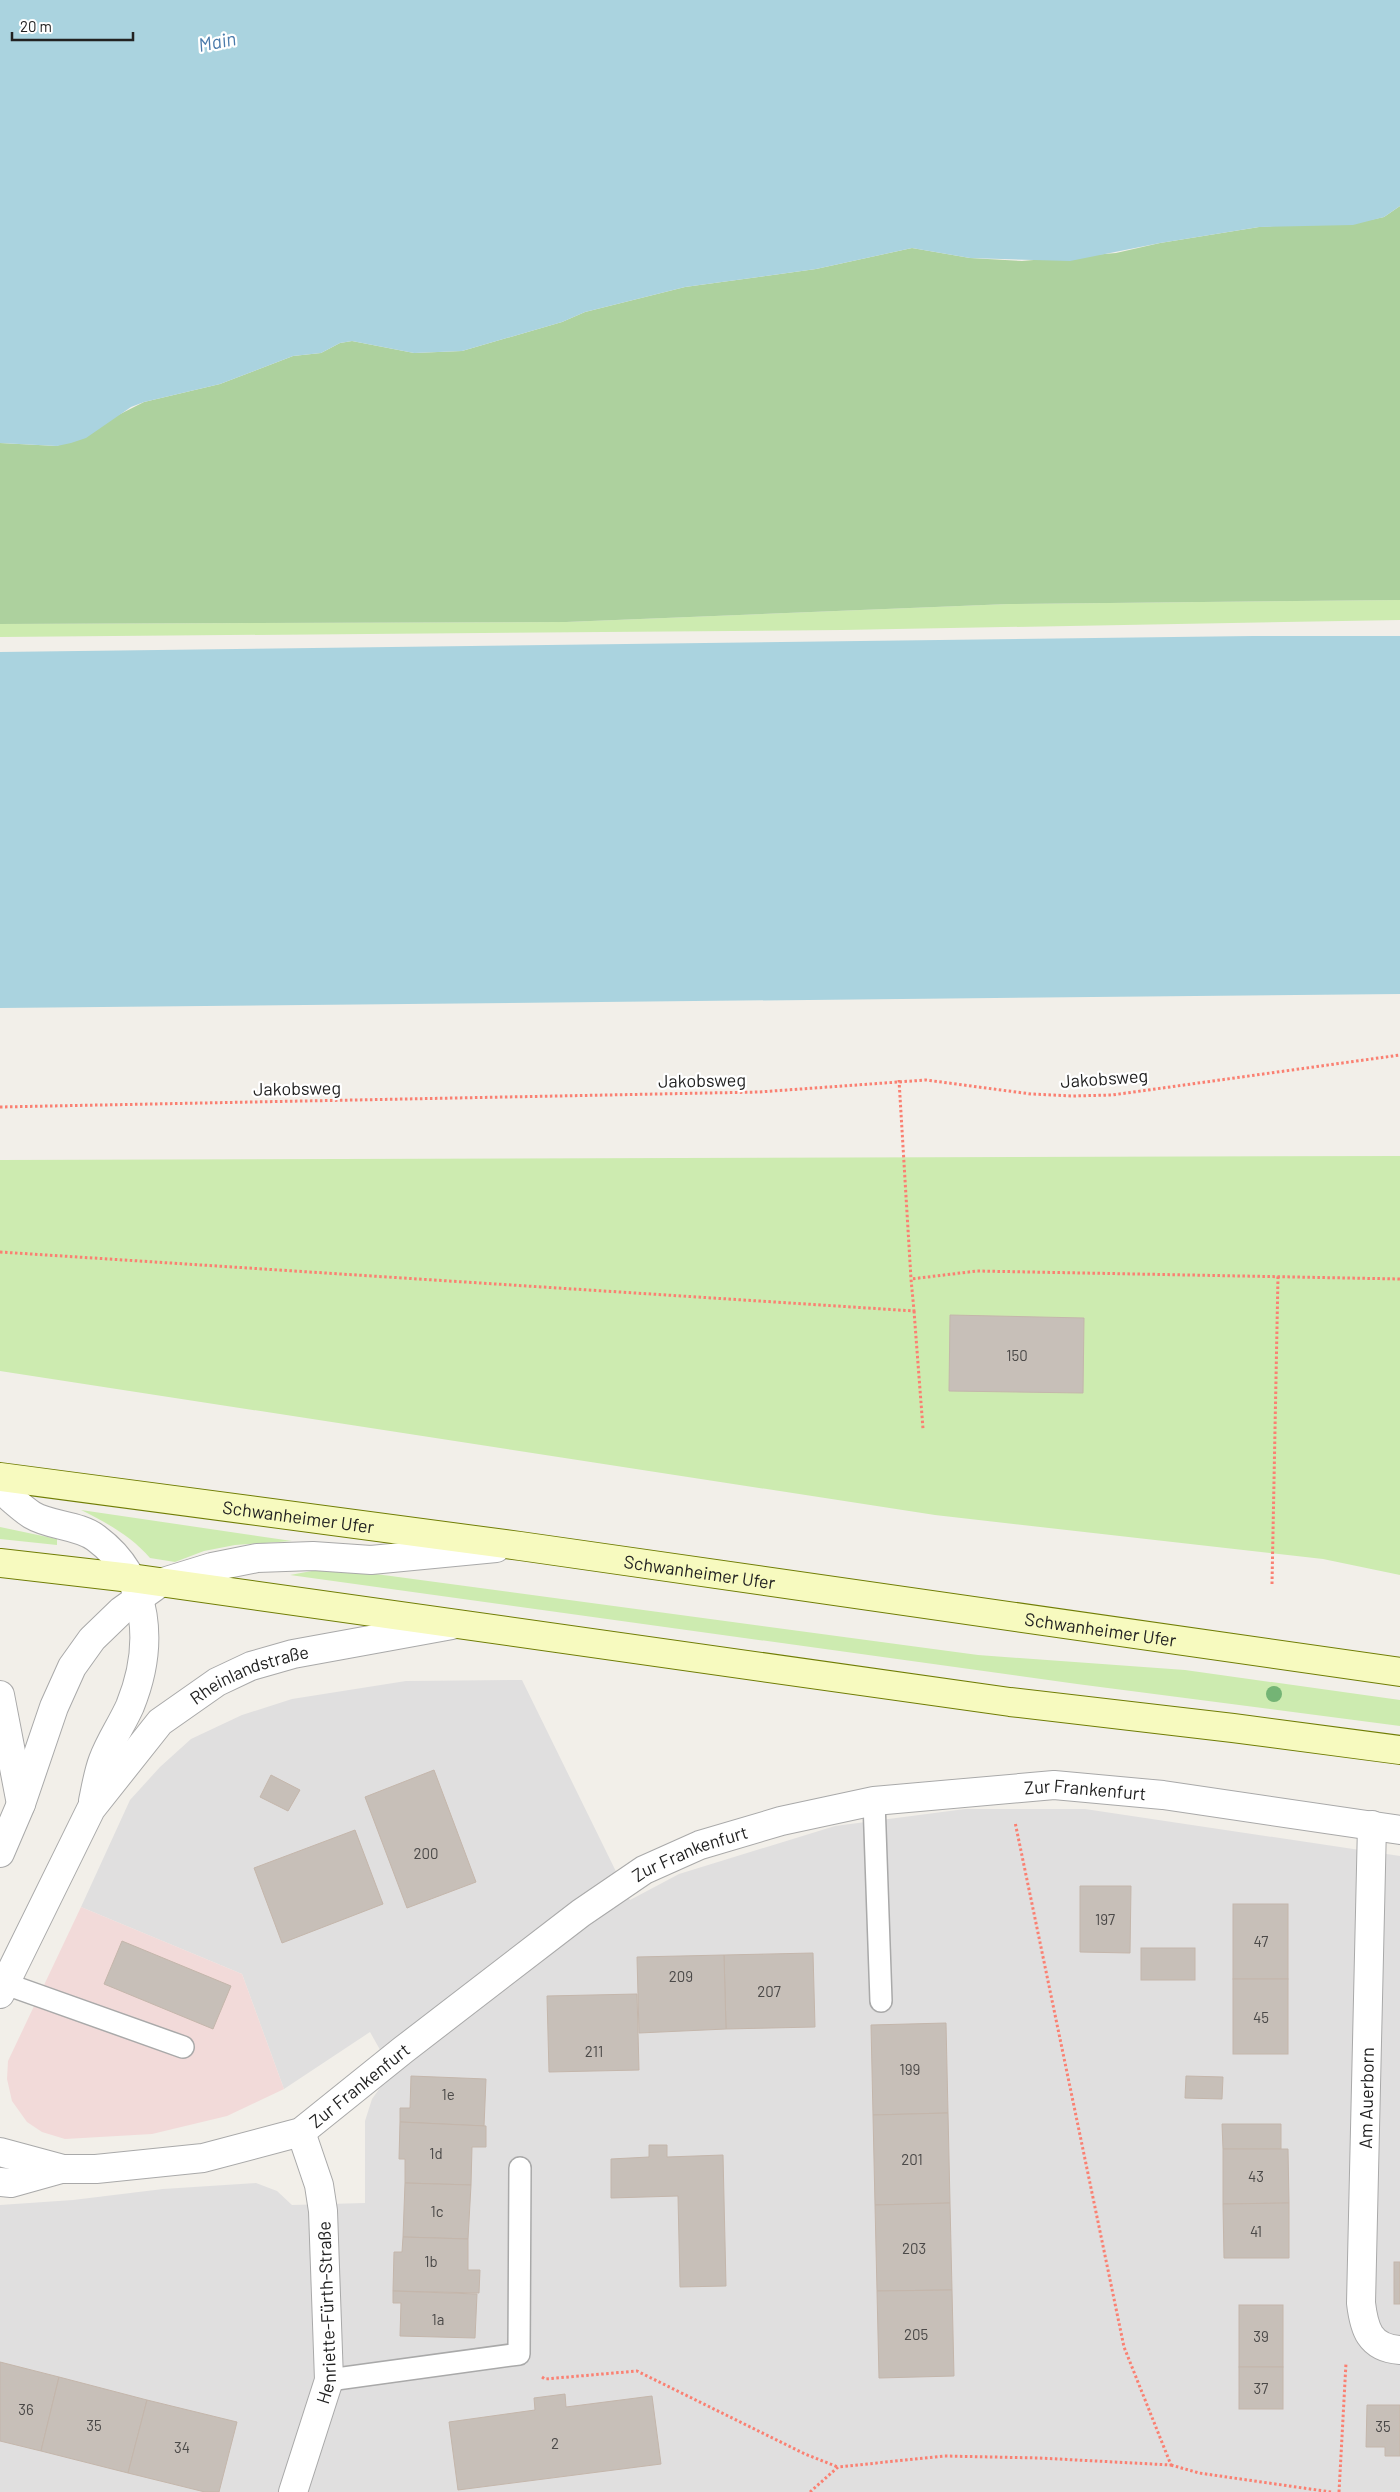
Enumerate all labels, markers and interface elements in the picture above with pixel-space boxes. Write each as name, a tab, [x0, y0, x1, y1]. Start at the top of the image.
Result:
scale bar	[12, 10, 134, 42]
text: 20 m	[20, 17, 52, 35]
water label: Main	[196, 26, 238, 56]
street label: Jakobsweg	[1059, 1064, 1149, 1092]
street label: Jakobsweg	[658, 1068, 746, 1092]
street label: Jakobsweg	[253, 1076, 341, 1100]
house number: 150	[1006, 1346, 1028, 1364]
street label: Schwanheimer Ufer	[221, 1496, 376, 1538]
street label: Schwanheimer Ufer	[622, 1550, 777, 1593]
street label: Schwanheimer Ufer	[1023, 1607, 1178, 1651]
street label: Rheinlandstraße	[185, 1640, 311, 1709]
street label: Zur Frankenfurt	[1023, 1774, 1147, 1804]
street label: Zur Frankenfurt	[628, 1821, 750, 1886]
house number: 200	[414, 1844, 439, 1862]
house number: 197	[1095, 1910, 1115, 1928]
house number: 47	[1254, 1932, 1268, 1950]
house number: 209	[669, 1967, 693, 1985]
house number: 207	[757, 1982, 781, 2000]
house number: 45	[1253, 2008, 1269, 2026]
street label: Zur Frankenfurt	[305, 2038, 414, 2132]
house number: 211	[585, 2042, 603, 2060]
street label: Am Auerborn	[1354, 2047, 1378, 2149]
house number: 199	[900, 2060, 920, 2078]
house number: 1e	[441, 2085, 455, 2103]
house number: 1d	[429, 2144, 443, 2162]
house number: 201	[901, 2150, 923, 2168]
house number: 43	[1248, 2167, 1264, 2185]
house number: 1c	[430, 2202, 444, 2220]
street label: Henriette-Fürth-Straße	[311, 2221, 340, 2407]
house number: 41	[1250, 2222, 1262, 2240]
house number: 203	[902, 2239, 926, 2257]
house number: 1b	[424, 2252, 438, 2270]
house number: 1a	[432, 2310, 444, 2328]
house number: 205	[904, 2325, 928, 2343]
house number: 39	[1253, 2327, 1269, 2345]
house number: 37	[1254, 2379, 1268, 2397]
house number: 36	[18, 2400, 34, 2418]
house number: 35	[86, 2416, 102, 2434]
house number: 35	[1375, 2417, 1391, 2435]
house number: 2	[551, 2434, 559, 2452]
house number: 34	[174, 2438, 190, 2456]

